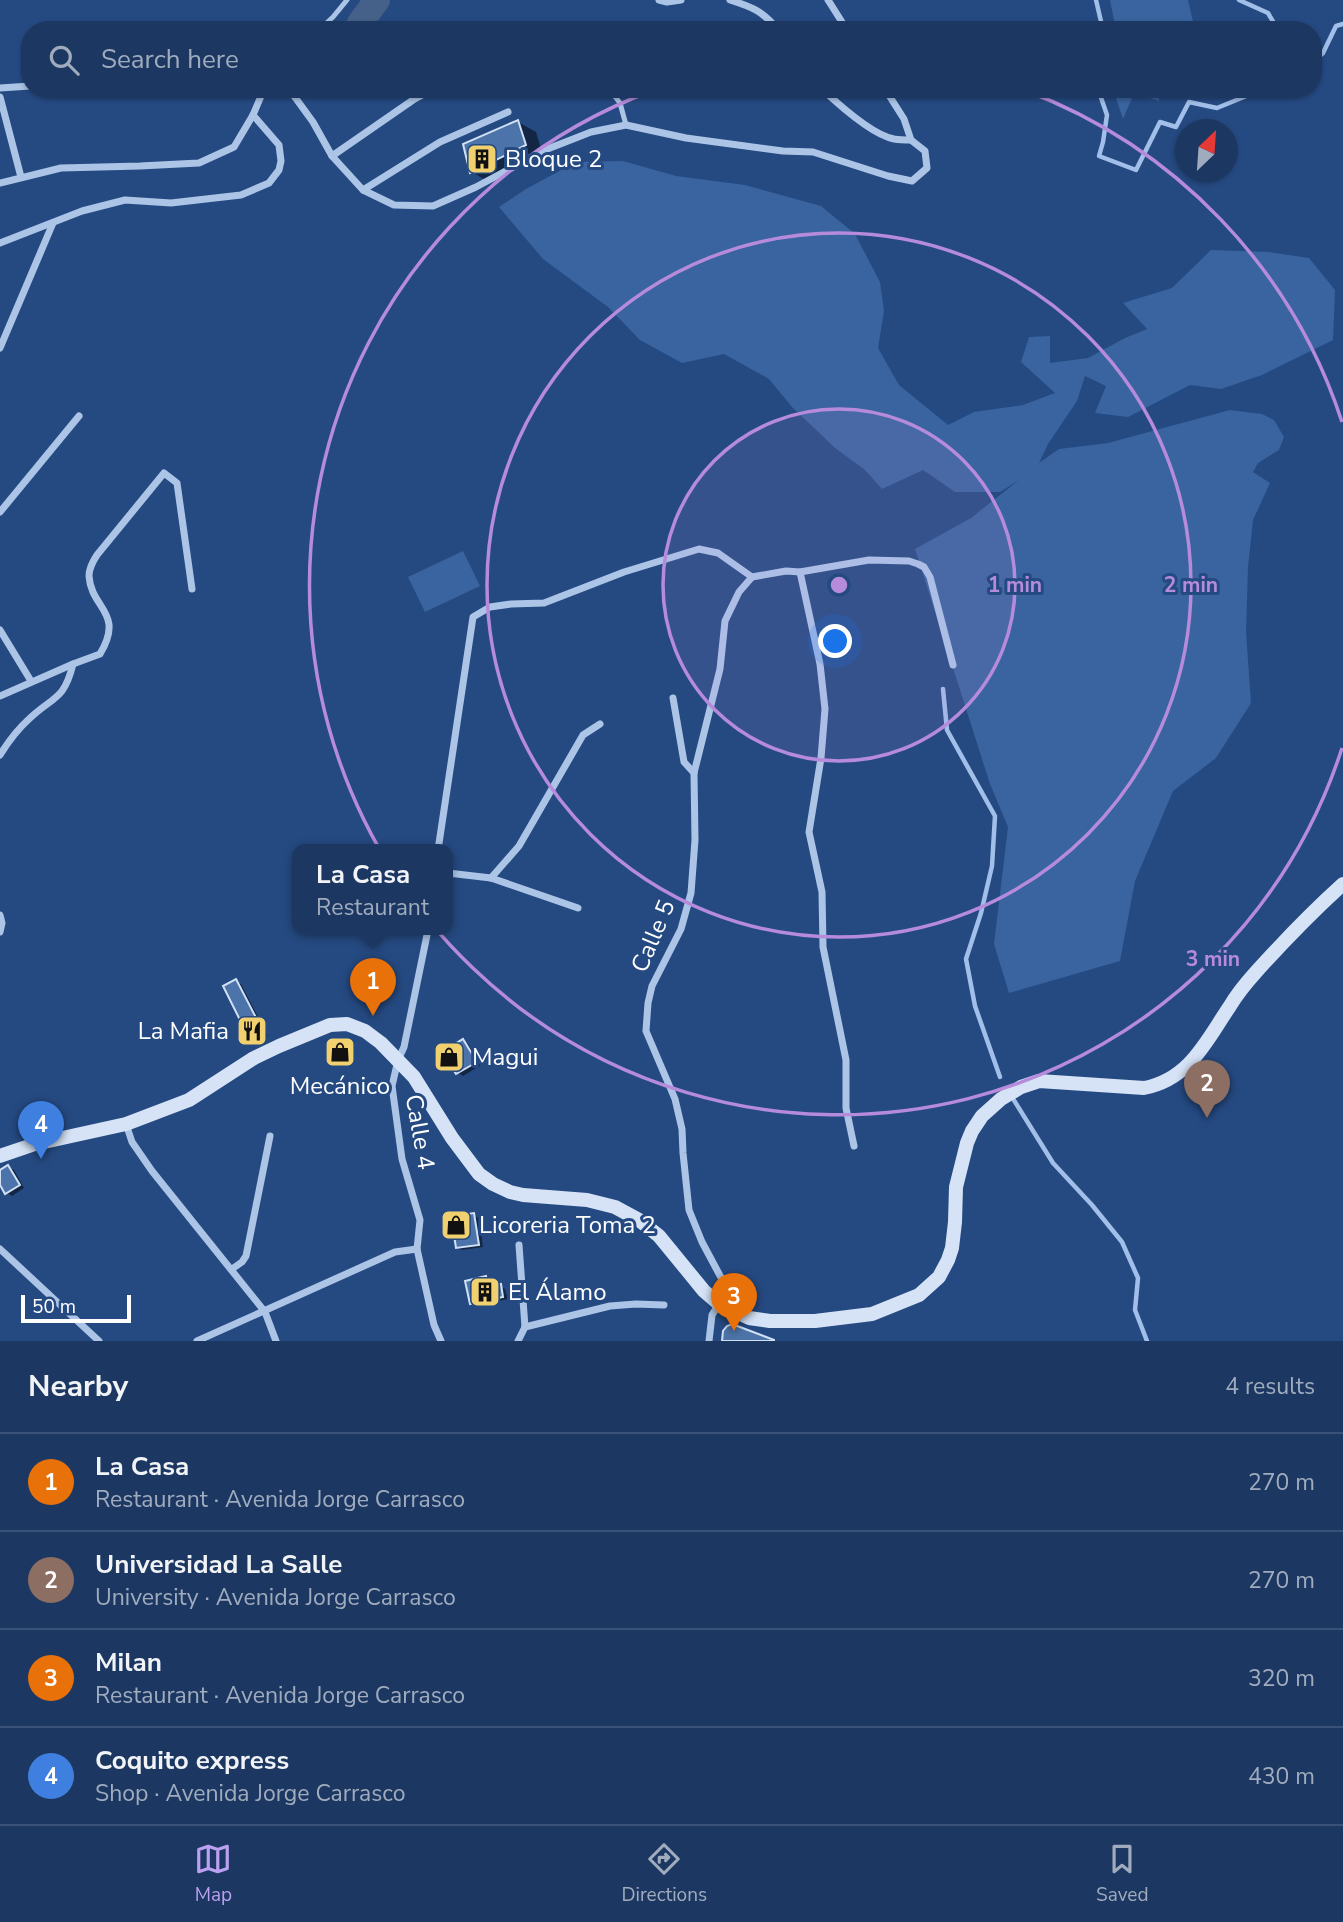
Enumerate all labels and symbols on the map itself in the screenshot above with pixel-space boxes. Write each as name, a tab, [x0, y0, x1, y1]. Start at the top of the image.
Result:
north arrow	[1175, 119, 1238, 182]
building icon: Bloque 2	[465, 142, 499, 176]
place label: Bloque 2	[505, 143, 602, 175]
text: 1 min	[988, 571, 1042, 599]
text: 2 min	[1164, 571, 1218, 599]
centre of rings	[827, 573, 851, 597]
your location	[818, 624, 852, 658]
street label: Calle 5	[623, 895, 683, 977]
text: 3 min	[1186, 945, 1240, 973]
pin: 1	[350, 958, 396, 1016]
restaurant icon: La Mafia	[235, 1014, 269, 1048]
place label: La Mafia	[138, 1015, 229, 1047]
shop icon: Mecánico	[323, 1035, 357, 1069]
shop icon: Magui	[432, 1040, 466, 1074]
place label: Magui	[472, 1041, 538, 1073]
pin: 2	[1184, 1060, 1230, 1118]
place label: Mecánico	[290, 1070, 390, 1102]
street label: Calle 4	[398, 1092, 442, 1172]
pin: 4	[18, 1101, 64, 1159]
shop icon: Licoreria Toma 2	[439, 1208, 473, 1242]
place label: Licoreria Toma 2	[479, 1209, 656, 1241]
pin: 3	[711, 1273, 757, 1331]
building icon: El Álamo	[468, 1275, 502, 1309]
place label: El Álamo	[508, 1276, 606, 1308]
scale bar	[21, 1292, 131, 1324]

